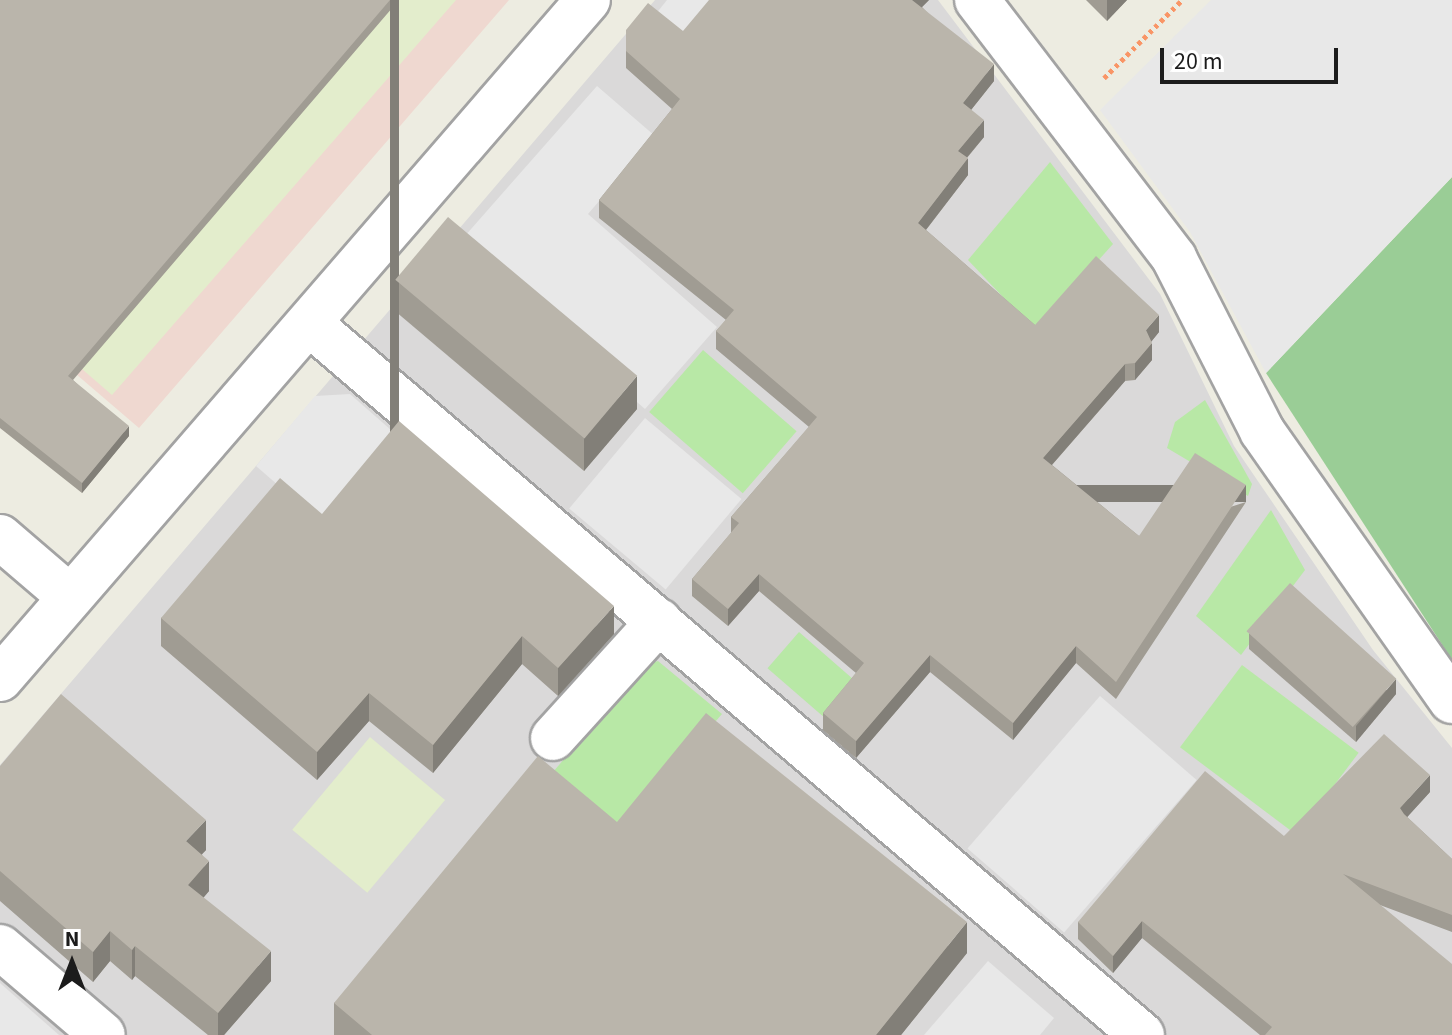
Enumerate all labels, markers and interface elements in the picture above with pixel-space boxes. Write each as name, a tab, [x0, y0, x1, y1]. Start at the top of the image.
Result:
scale bar	[1164, 32, 1342, 82]
text: 20 m	[1174, 44, 1223, 79]
north arrow	[32, 923, 112, 1003]
text: N	[65, 923, 79, 955]

